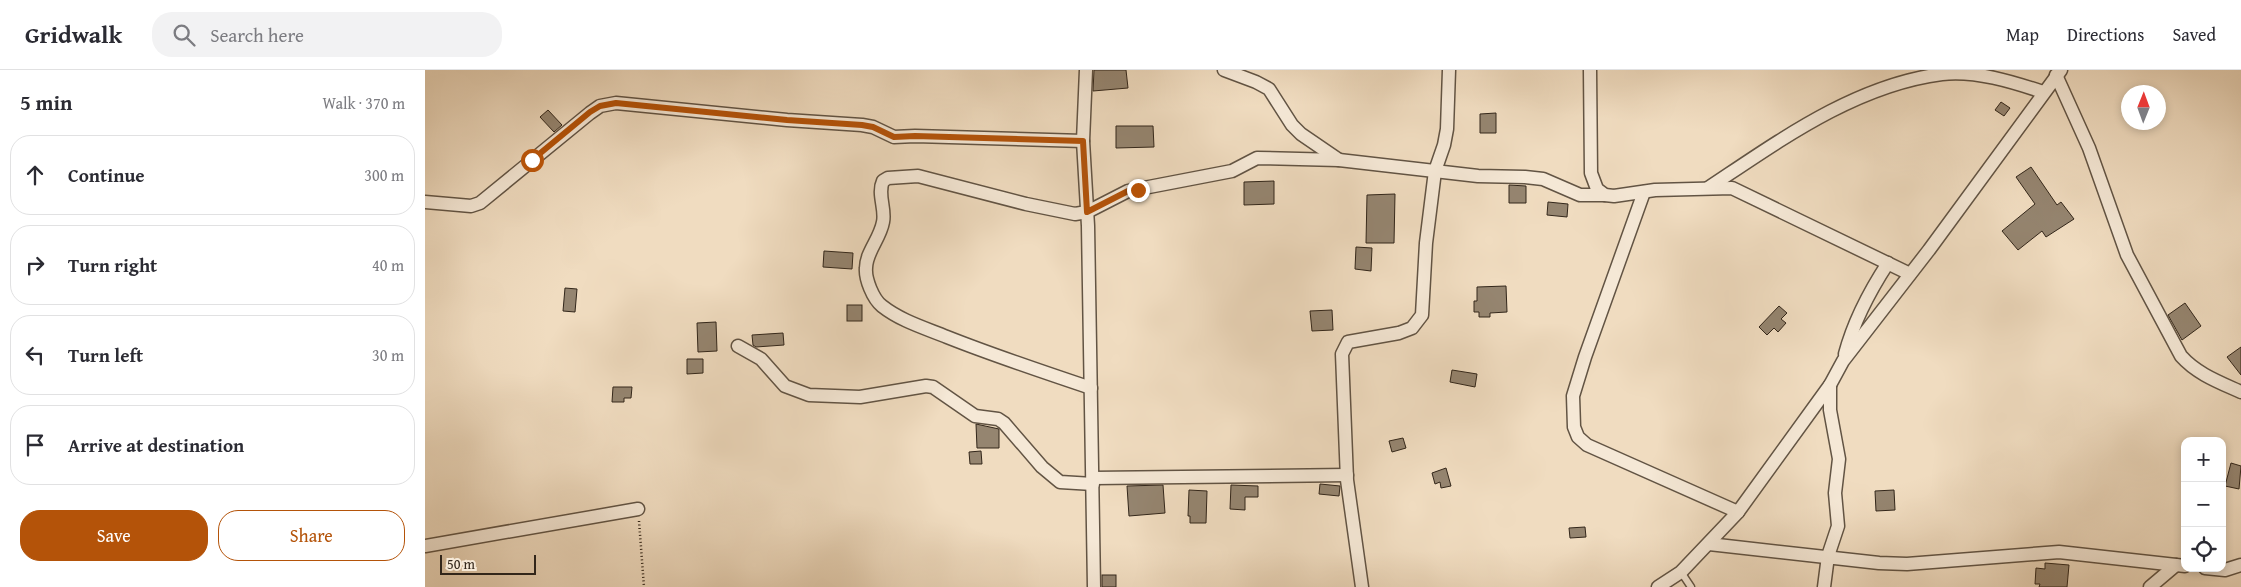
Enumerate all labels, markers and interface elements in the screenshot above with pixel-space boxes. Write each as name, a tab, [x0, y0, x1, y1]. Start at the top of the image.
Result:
search box	[152, 12, 502, 57]
text: Gridwalk	[25, 17, 122, 52]
icon: search	[170, 21, 198, 49]
text: Search here	[210, 21, 304, 49]
text: Map	[2006, 21, 2039, 48]
text: Directions	[2067, 21, 2144, 48]
text: Saved	[2172, 21, 2216, 48]
north arrow	[2121, 85, 2166, 130]
text: 5 min	[20, 87, 72, 118]
text: Walk · 370 m	[322, 91, 405, 115]
route start	[521, 149, 544, 172]
icon: ahead	[21, 161, 49, 189]
text: Continue	[68, 161, 145, 189]
text: 300 m	[364, 163, 404, 187]
route end	[1127, 179, 1150, 202]
icon: right	[21, 251, 49, 279]
text: Turn right	[68, 251, 157, 279]
text: 40 m	[372, 253, 404, 277]
icon: left	[21, 341, 49, 369]
text: Turn left	[68, 341, 143, 369]
text: 30 m	[372, 343, 404, 367]
icon: arrive	[21, 431, 49, 459]
text: Arrive at destination	[68, 431, 244, 459]
map controls	[2181, 437, 2226, 572]
button: +	[2181, 437, 2226, 482]
button: −	[2181, 482, 2226, 527]
button: Save	[20, 510, 208, 561]
button: Share	[218, 510, 405, 561]
button: locate	[2181, 527, 2226, 572]
scale bar	[440, 552, 536, 575]
text: 50 m	[447, 554, 475, 574]

